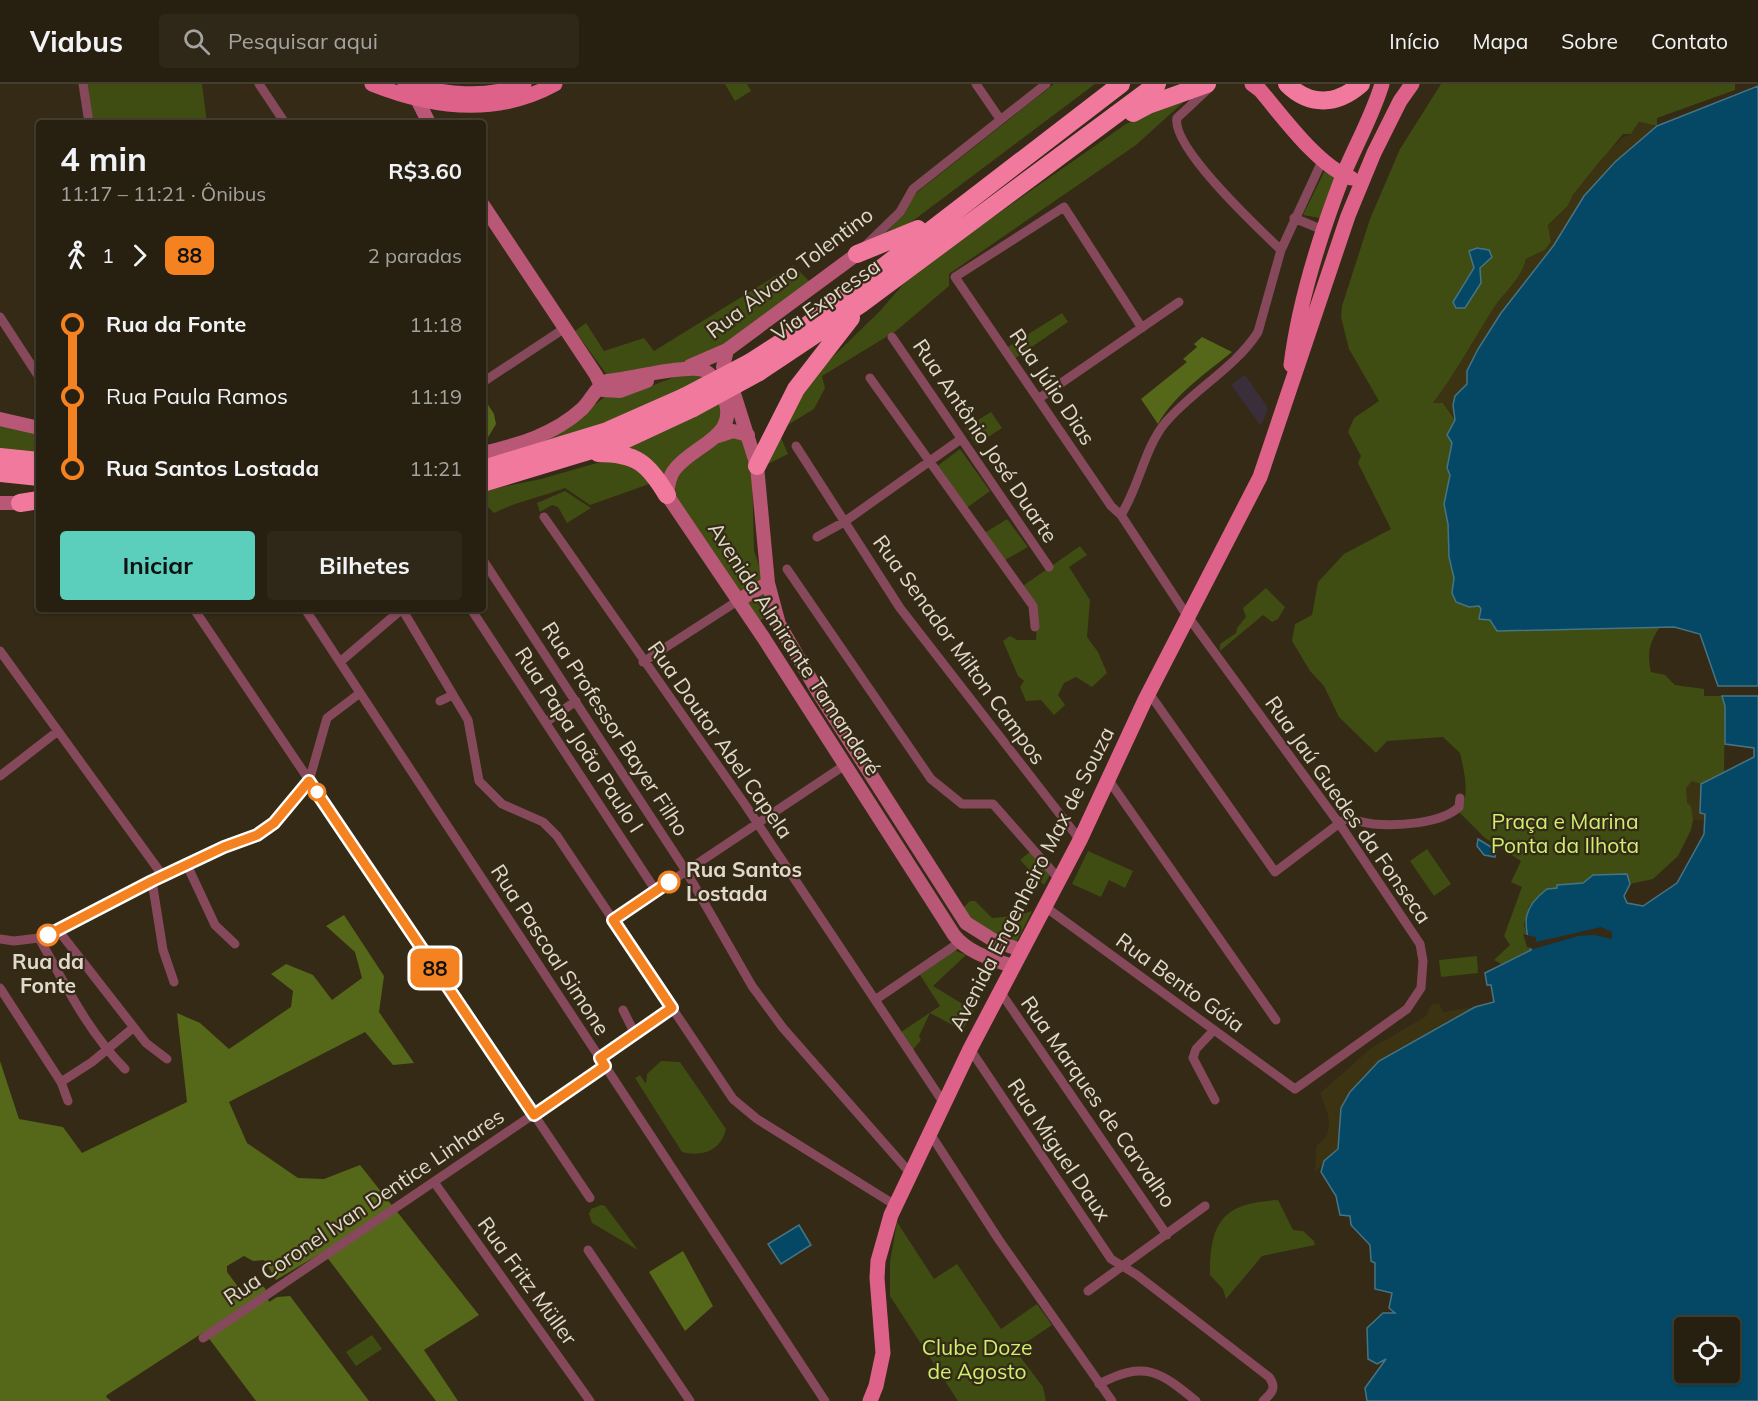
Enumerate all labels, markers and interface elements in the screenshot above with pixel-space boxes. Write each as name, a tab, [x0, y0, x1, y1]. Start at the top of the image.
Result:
search box	[159, 14, 579, 68]
text: Viabus	[30, 24, 123, 59]
icon: search	[180, 25, 213, 58]
text: Pesquisar aqui	[228, 27, 378, 55]
text: Início	[1389, 28, 1439, 54]
text: Mapa	[1472, 28, 1528, 54]
text: Sobre	[1561, 28, 1618, 54]
text: Contato	[1651, 28, 1728, 54]
text: 4 min	[60, 138, 147, 179]
text: R$3.60	[388, 157, 462, 185]
text: 11:17 – 11:21 · Ônibus	[60, 181, 266, 206]
street label: Rua Álvaro Tolentino	[701, 201, 878, 343]
icon: walk	[60, 239, 93, 272]
icon: forward	[123, 239, 156, 272]
text: 88	[177, 242, 202, 268]
text: 1	[102, 243, 114, 268]
text: 2 paradas	[368, 243, 462, 268]
street label: Via Expressa	[766, 252, 885, 346]
text: Rua da Fonte	[106, 310, 246, 338]
text: 11:18	[409, 312, 462, 337]
street label: Rua Júlio Dias	[1004, 323, 1101, 450]
street label: Rua Antônio José Duarte	[908, 334, 1064, 547]
text: Rua Paula Ramos	[106, 382, 288, 410]
text: 11:19	[409, 384, 462, 409]
text: Rua Santos Lostada	[106, 454, 319, 482]
text: 11:21	[409, 456, 462, 481]
street label: Avenida Almirante Tamandaré	[703, 517, 887, 780]
street label: Rua Senador Milton Campos	[868, 530, 1052, 769]
button: Iniciar	[60, 531, 255, 600]
button: Bilhetes	[267, 531, 462, 600]
street label: Rua Professor Bayer Filho	[537, 616, 695, 840]
street label: Rua Doutor Abel Capela	[643, 636, 799, 843]
street label: Rua Papa João Paulo I	[510, 642, 650, 837]
street label: Rua Jaú Guedes da Fonseca	[1260, 691, 1437, 928]
street label: Avenida Engenheiro Max de Souza	[943, 722, 1119, 1035]
unlabelled marker	[308, 783, 326, 801]
park label: Praça e Marina Ponta da Ilhota	[1491, 808, 1639, 858]
place label: Rua Santos Lostada	[686, 856, 802, 906]
street label: Rua Pascoal Simone	[486, 859, 616, 1040]
marker: Rua Santos Lostada	[658, 871, 680, 893]
marker: Rua da Fonte	[37, 924, 59, 946]
street label: Rua Bento Góia	[1111, 927, 1250, 1037]
place label: Rua da Fonte	[12, 948, 84, 998]
line badge: 88	[408, 948, 462, 988]
text: 88	[422, 955, 448, 981]
street label: Rua Marques de Carvalho	[1016, 991, 1182, 1212]
street label: Rua Miguel Daux	[1003, 1073, 1117, 1226]
street label: Rua Coronel Ivan Dentice Linhares	[218, 1102, 509, 1310]
street label: Rua Fritz Müller	[473, 1211, 583, 1350]
map controls	[1674, 1317, 1740, 1383]
button: locate	[1674, 1317, 1740, 1383]
park label: Clube Doze de Agosto	[922, 1334, 1032, 1384]

